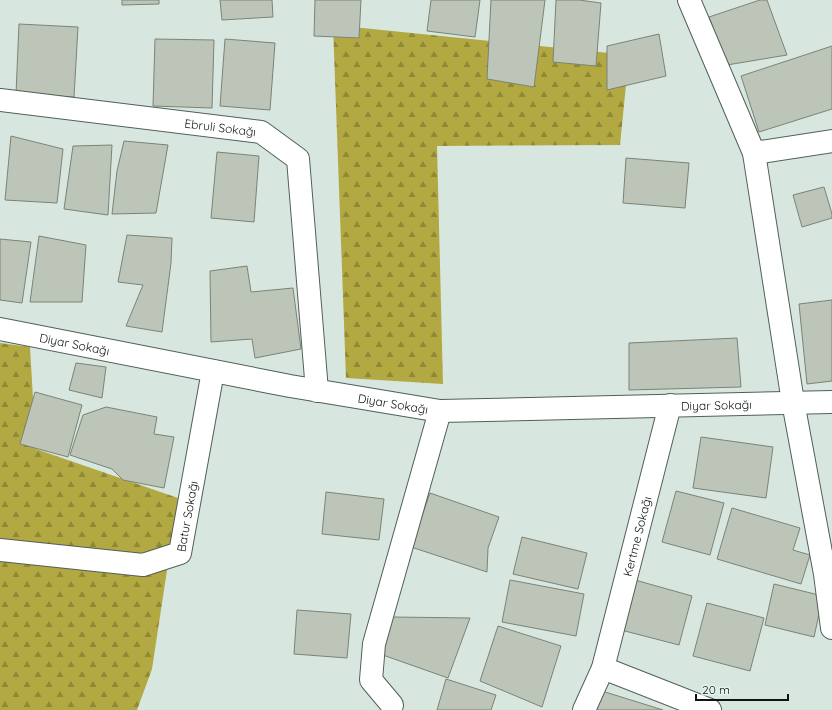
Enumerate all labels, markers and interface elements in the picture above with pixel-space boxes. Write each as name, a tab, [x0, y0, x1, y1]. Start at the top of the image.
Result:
street label: Ebruli Sokağı	[184, 115, 257, 139]
street label: Diyar Sokağı	[38, 329, 111, 358]
street label: Diyar Sokağı	[357, 390, 429, 416]
street label: Diyar Sokağı	[681, 396, 752, 413]
street label: Batur Sokağı	[173, 480, 200, 553]
street label: Kertme Sokağı	[619, 495, 654, 578]
scale bar	[696, 676, 788, 702]
text: 20 m	[702, 682, 730, 697]

